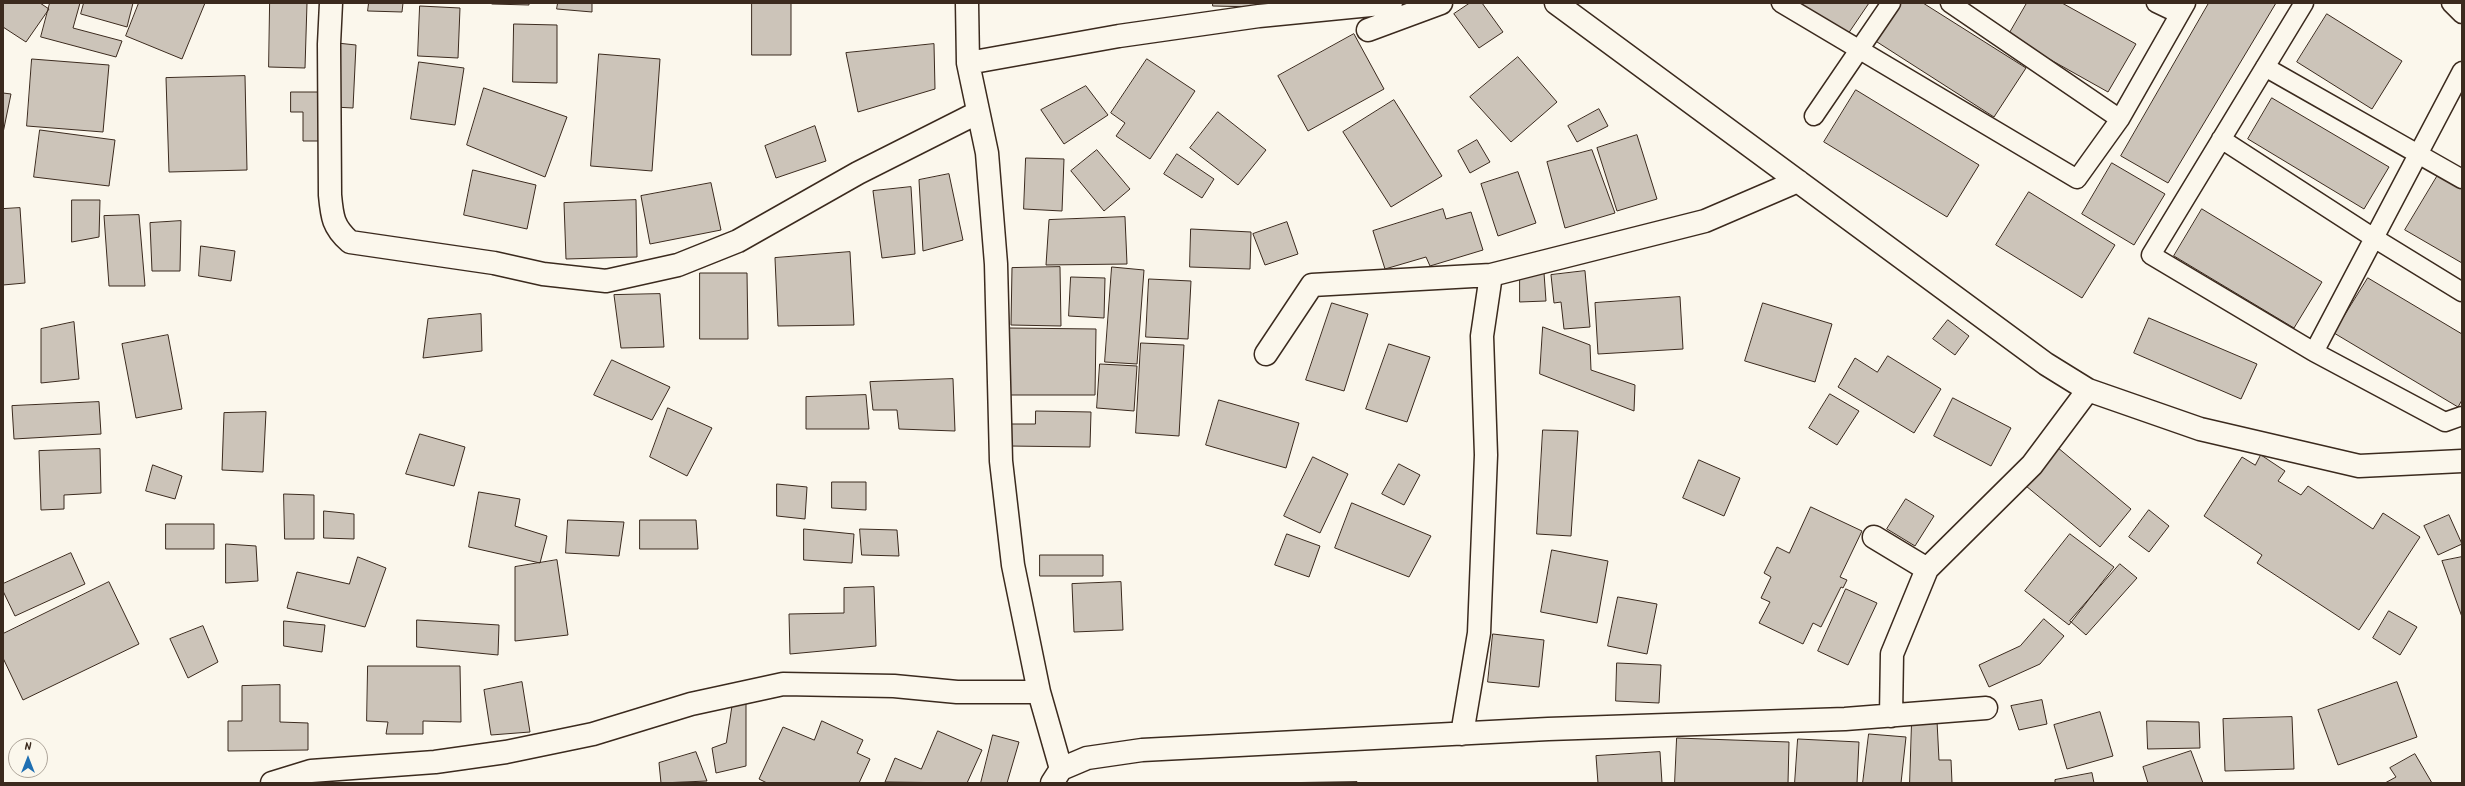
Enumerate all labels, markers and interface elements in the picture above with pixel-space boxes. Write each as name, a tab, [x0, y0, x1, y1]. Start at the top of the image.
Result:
north arrow	[8, 738, 48, 778]
text: N	[25, 738, 31, 756]

